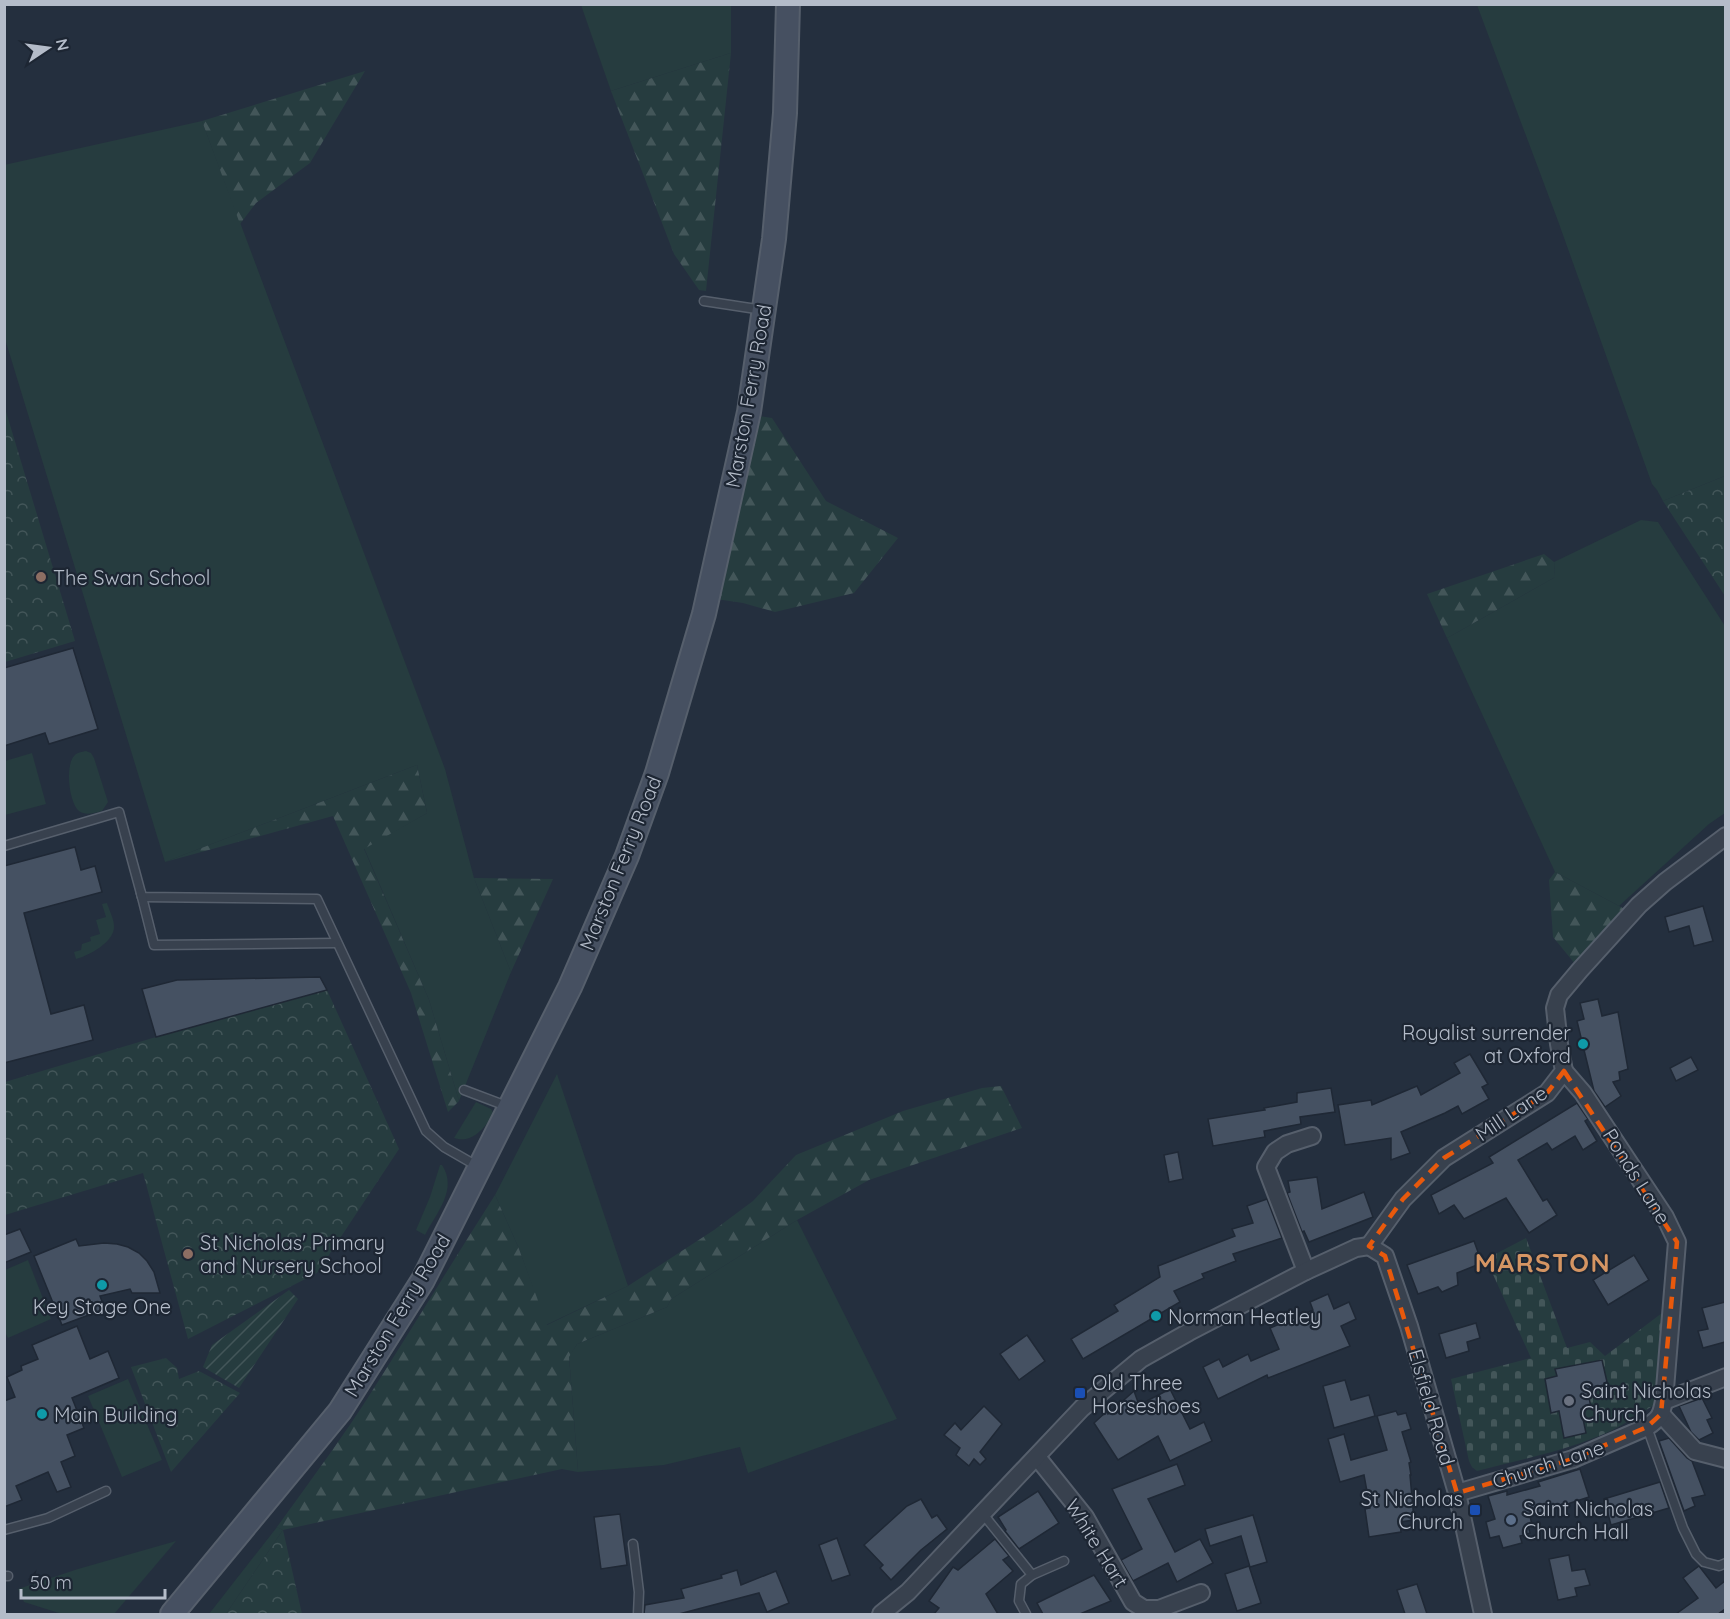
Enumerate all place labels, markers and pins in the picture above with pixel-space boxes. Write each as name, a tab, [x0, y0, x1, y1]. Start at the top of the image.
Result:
place label: The Swan School	[53, 565, 210, 590]
marker: The Swan School	[34, 570, 48, 584]
place label: Royalist surrender at Oxford	[1402, 1020, 1571, 1068]
marker: Royalist surrender at Oxford	[1576, 1037, 1590, 1051]
place label: St Nicholas' Primary and Nursery School	[200, 1230, 385, 1278]
marker: St Nicholas' Primary and Nursery School	[181, 1247, 195, 1261]
marker: Key Stage One	[95, 1278, 109, 1292]
place label: Key Stage One	[33, 1294, 171, 1319]
place label: Norman Heatley	[1168, 1304, 1321, 1329]
marker: Norman Heatley	[1149, 1309, 1163, 1323]
place label: Old Three Horseshoes	[1092, 1370, 1200, 1418]
place label: Saint Nicholas Church	[1581, 1378, 1711, 1426]
marker: Old Three Horseshoes	[1073, 1386, 1087, 1400]
marker: Saint Nicholas Church	[1562, 1394, 1576, 1408]
place label: Main Building	[54, 1402, 177, 1427]
marker: Main Building	[35, 1407, 49, 1421]
place label: St Nicholas Church	[1361, 1486, 1463, 1534]
place label: Saint Nicholas Church Hall	[1523, 1496, 1653, 1544]
marker: St Nicholas Church	[1468, 1503, 1482, 1517]
marker: Saint Nicholas Church Hall	[1504, 1513, 1518, 1527]

